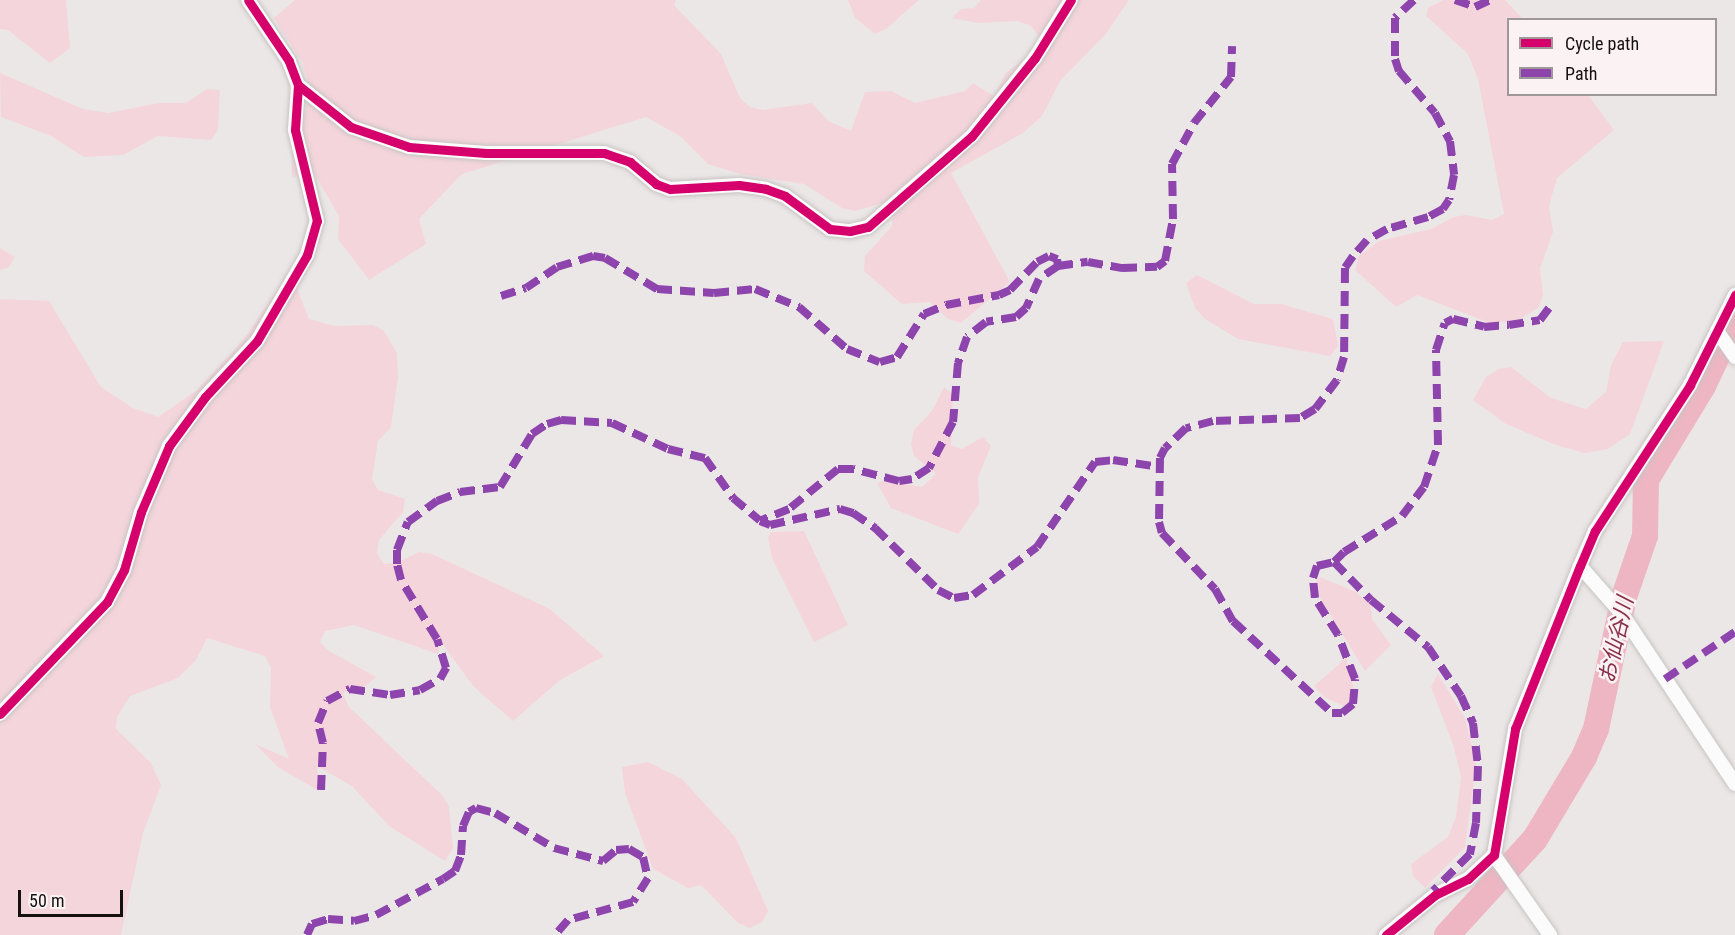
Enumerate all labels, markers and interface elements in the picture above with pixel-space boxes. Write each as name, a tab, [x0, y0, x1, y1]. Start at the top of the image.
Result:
legend	[1507, 18, 1717, 96]
text: Cycle path	[1565, 33, 1639, 54]
text: Path	[1565, 63, 1598, 84]
water label: お仙谷川	[1593, 594, 1639, 686]
scale bar	[21, 878, 126, 916]
text: 50 m	[29, 890, 64, 911]

